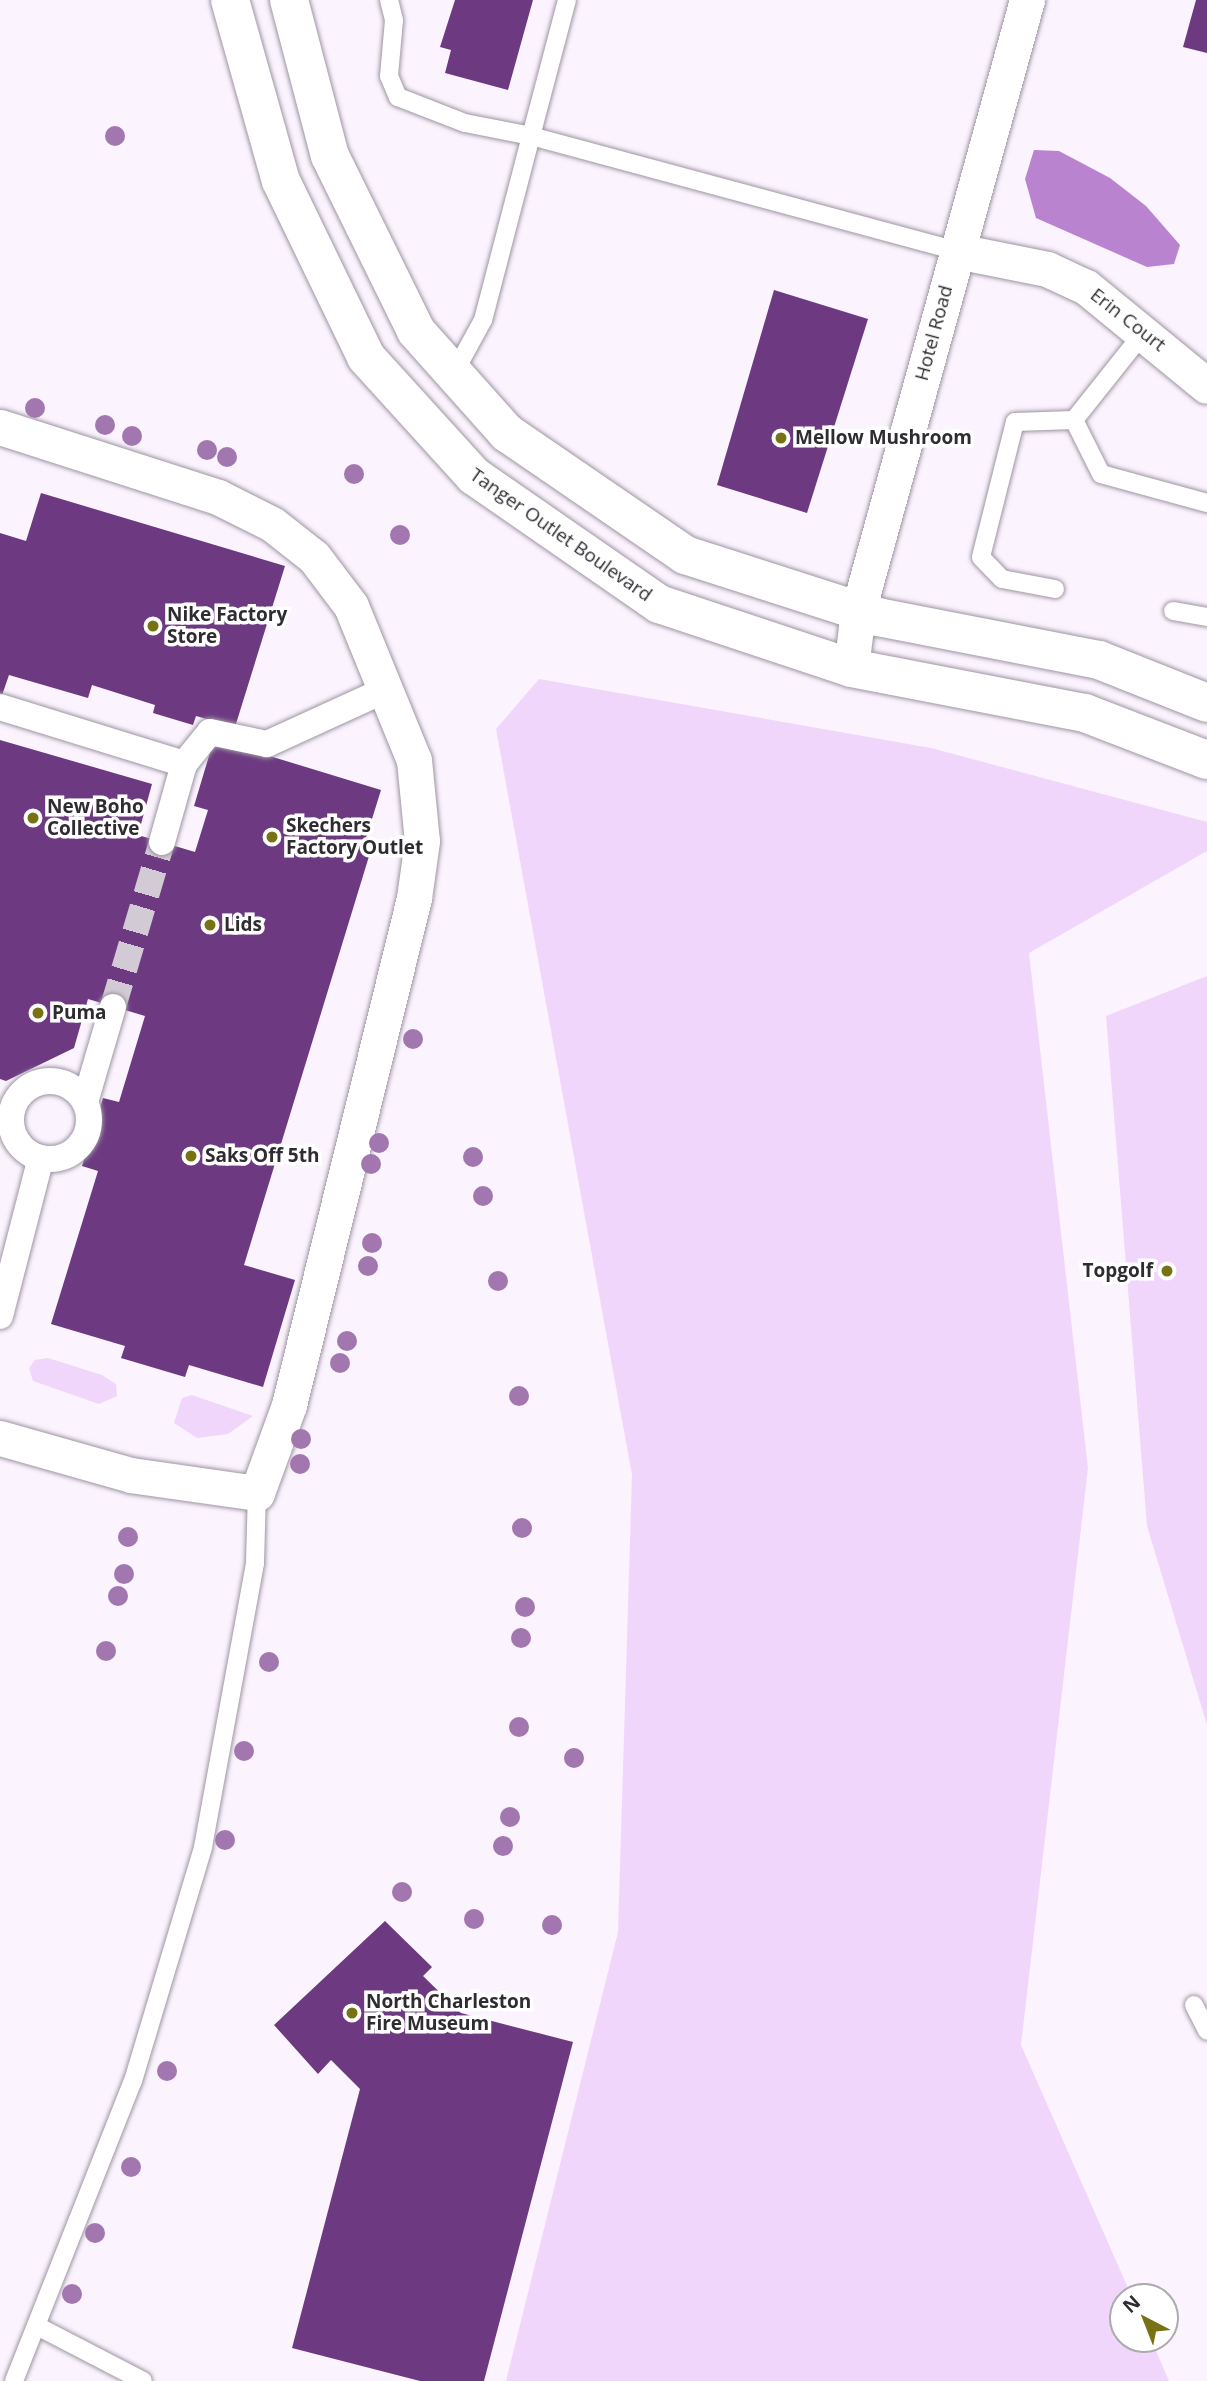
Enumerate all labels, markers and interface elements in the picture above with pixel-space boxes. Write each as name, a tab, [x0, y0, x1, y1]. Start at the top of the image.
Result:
street label: Hotel Road	[910, 283, 958, 383]
street label: Erin Court	[1086, 284, 1170, 356]
place label: Mellow Mushroom	[795, 427, 972, 449]
marker: Mellow Mushroom	[773, 430, 789, 446]
street label: Tanger Outlet Boulevard	[466, 463, 656, 607]
place label: Nike Factory Store	[167, 604, 287, 648]
marker: Nike Factory Store	[145, 618, 161, 634]
place label: New Boho Collective	[47, 796, 144, 840]
marker: New Boho Collective	[25, 810, 41, 826]
place label: Skechers Factory Outlet	[286, 815, 423, 859]
marker: Skechers Factory Outlet	[264, 829, 280, 845]
place label: Lids	[224, 914, 262, 936]
marker: Lids	[202, 917, 218, 933]
place label: Puma	[52, 1002, 107, 1024]
marker: Puma	[30, 1005, 46, 1021]
place label: Saks Off 5th	[205, 1145, 319, 1167]
marker: Saks Off 5th	[183, 1148, 199, 1164]
place label: Topgolf	[1083, 1260, 1153, 1282]
marker: Topgolf	[1159, 1263, 1175, 1279]
place label: North Charleston Fire Museum	[366, 1991, 531, 2035]
marker: North Charleston Fire Museum	[344, 2005, 360, 2021]
north arrow	[1109, 2283, 1179, 2353]
text: N	[1117, 2289, 1146, 2319]

